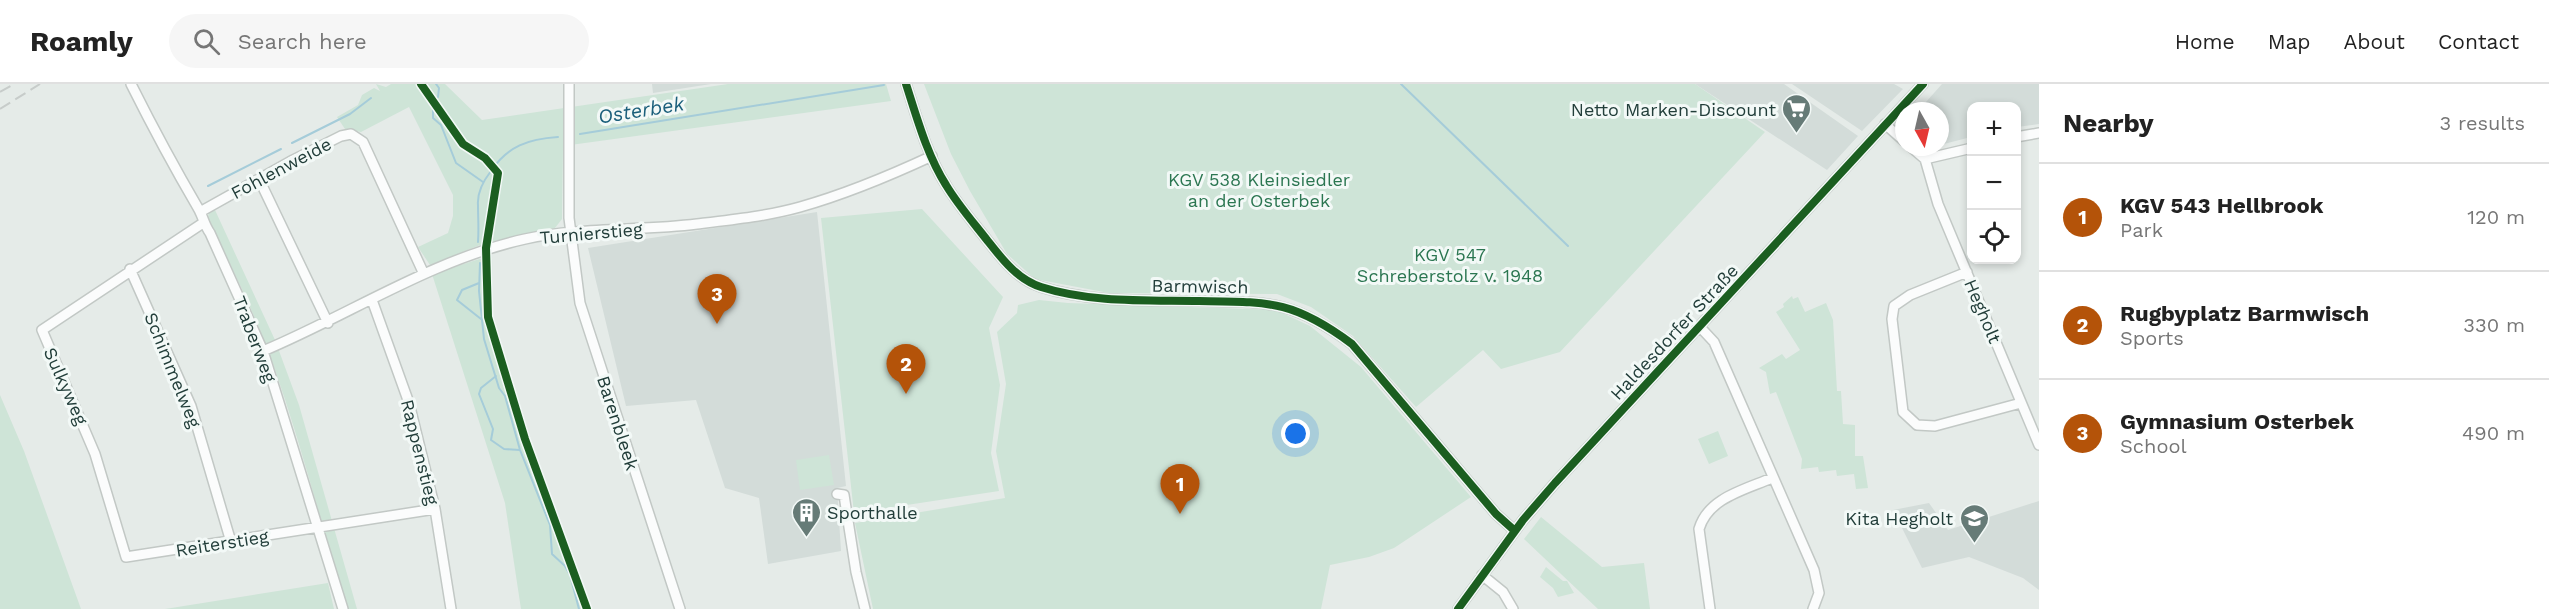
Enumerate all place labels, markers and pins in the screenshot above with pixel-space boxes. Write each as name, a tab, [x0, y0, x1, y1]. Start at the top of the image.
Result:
supermarket icon: Netto Marken-Discount	[1781, 93, 1813, 135]
place label: Netto Marken-Discount	[1571, 99, 1776, 120]
pin: 3	[698, 274, 736, 324]
pin: 2	[886, 344, 926, 394]
pin: 1	[1160, 464, 1200, 514]
building icon: Sporthalle	[790, 496, 822, 538]
place label: Sporthalle	[827, 502, 918, 523]
school or university icon: Kita Hegholt	[1958, 502, 1990, 544]
place label: Kita Hegholt	[1845, 508, 1953, 529]

